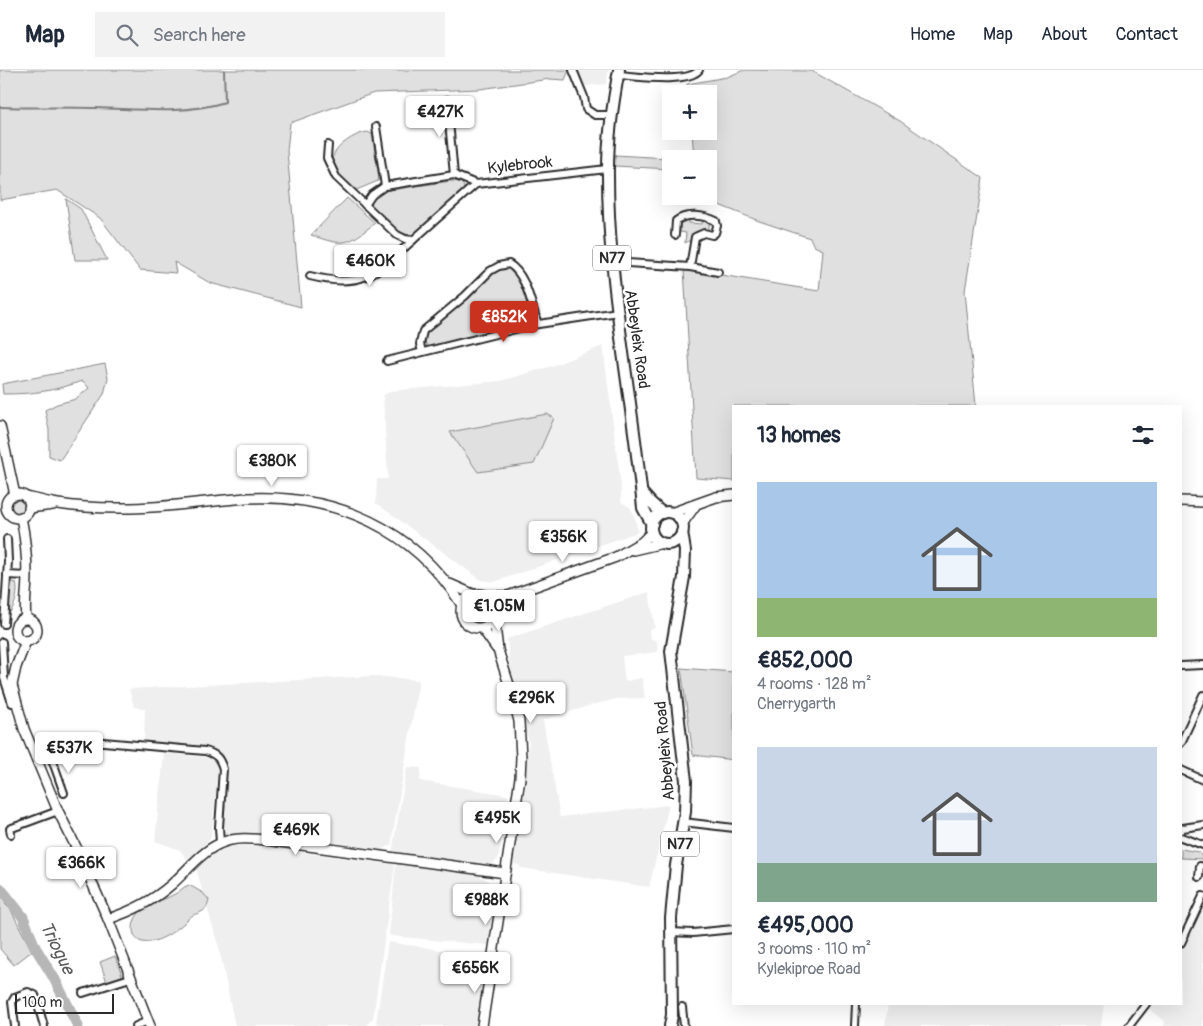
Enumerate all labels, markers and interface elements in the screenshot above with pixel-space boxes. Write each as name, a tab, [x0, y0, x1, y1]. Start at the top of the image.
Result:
search box	[95, 12, 445, 57]
text: Map	[25, 20, 65, 49]
icon: search	[113, 21, 141, 49]
text: Search here	[153, 23, 246, 47]
text: Home	[910, 23, 955, 46]
text: Map	[983, 23, 1013, 46]
text: About	[1041, 23, 1087, 46]
text: Contact	[1115, 23, 1178, 46]
map controls	[662, 85, 717, 205]
button: +	[662, 85, 717, 140]
pin: €427K	[405, 96, 475, 138]
text: €427K	[417, 102, 463, 122]
button: −	[662, 150, 717, 205]
street label: Kylebrook	[486, 152, 554, 178]
pin: €460K	[335, 244, 405, 287]
road number: N77	[593, 246, 631, 270]
text: €460K	[345, 251, 395, 271]
street label: Abbeyleix Road	[620, 288, 654, 390]
pin: €852K	[469, 300, 539, 343]
text: €852K	[481, 307, 527, 327]
icon: filters	[1129, 421, 1157, 449]
text: 13 homes	[757, 422, 840, 449]
pin: €380K	[237, 444, 307, 487]
text: €380K	[248, 451, 296, 471]
icon: home	[912, 514, 1002, 604]
pin: €356K	[528, 520, 598, 563]
text: €356K	[539, 527, 587, 547]
pin: €1.05M	[458, 590, 540, 632]
text: €1.05M	[473, 596, 525, 616]
text: €852,000	[757, 647, 853, 674]
text: 4 rooms · 128 m²	[757, 674, 872, 694]
pin: €296K	[496, 682, 566, 724]
text: €296K	[508, 688, 554, 708]
text: Cherrygarth	[757, 694, 836, 714]
street label: Abbeyleix Road	[651, 700, 679, 802]
pin: €537K	[34, 732, 104, 774]
text: €537K	[46, 738, 92, 758]
icon: home	[912, 779, 1002, 869]
pin: €495K	[462, 802, 532, 844]
text: €495K	[474, 808, 520, 828]
pin: €469K	[261, 814, 331, 856]
text: €469K	[272, 820, 320, 840]
road number: N77	[661, 832, 699, 856]
pin: €366K	[46, 846, 116, 889]
text: €366K	[57, 853, 105, 873]
pin: €988K	[451, 884, 521, 926]
text: €988K	[464, 890, 508, 910]
text: €495,000	[757, 912, 854, 939]
water label: Triogue	[34, 918, 80, 980]
text: 3 rooms · 110 m²	[757, 939, 871, 959]
pin: €656K	[440, 952, 510, 994]
text: €656K	[451, 958, 499, 978]
text: Kylekiproe Road	[757, 959, 861, 979]
scale bar	[15, 991, 114, 1014]
text: 100 m	[22, 994, 62, 1011]

